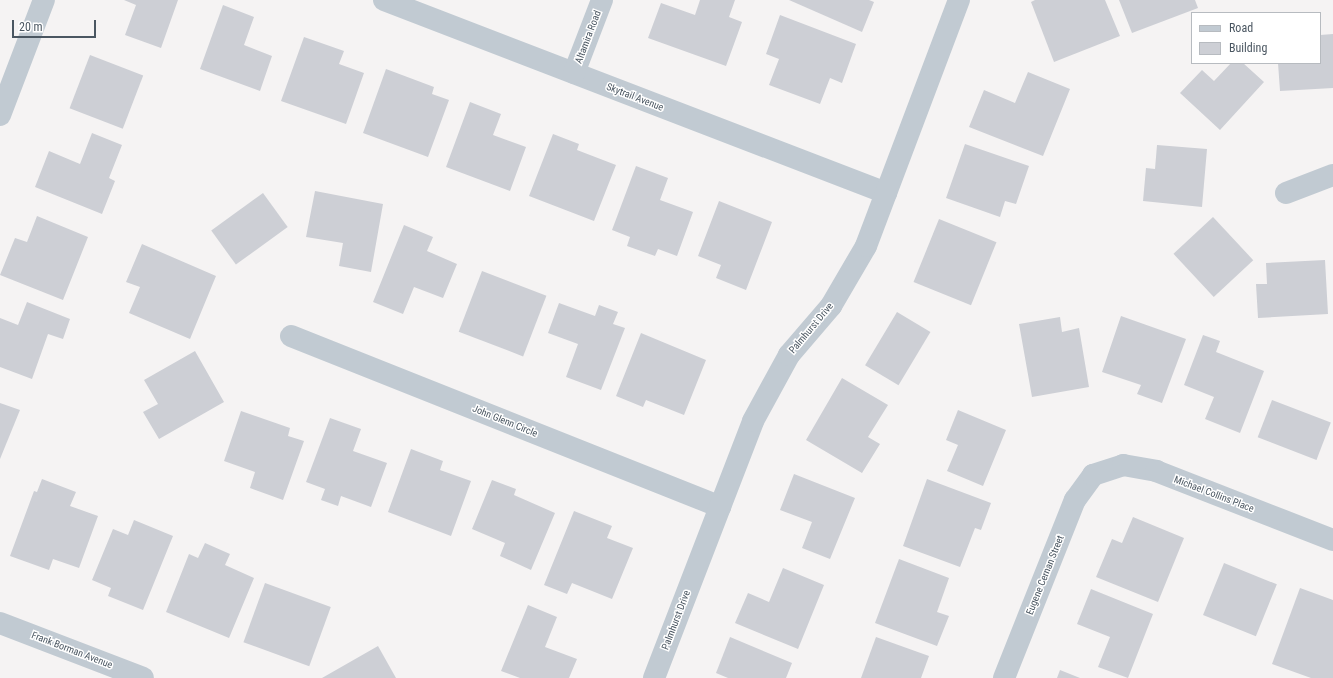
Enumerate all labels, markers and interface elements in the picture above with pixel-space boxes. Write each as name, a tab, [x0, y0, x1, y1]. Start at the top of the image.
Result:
street label: Altamira Road	[572, 9, 604, 65]
scale bar	[14, 12, 98, 38]
legend	[1191, 12, 1321, 64]
text: 20 m	[19, 20, 43, 34]
text: Road	[1229, 21, 1253, 35]
text: Building	[1229, 41, 1267, 55]
street label: Skytrail Avenue	[605, 81, 665, 113]
street label: Palmhurst Drive	[786, 300, 836, 356]
street label: John Glenn Circle	[471, 402, 539, 440]
street label: Michael Collins Place	[1172, 473, 1256, 515]
street label: Eugene Cernan Street	[1024, 533, 1066, 617]
street label: Palmhurst Drive	[659, 589, 693, 651]
street label: Frank Borman Avenue	[30, 629, 114, 671]

